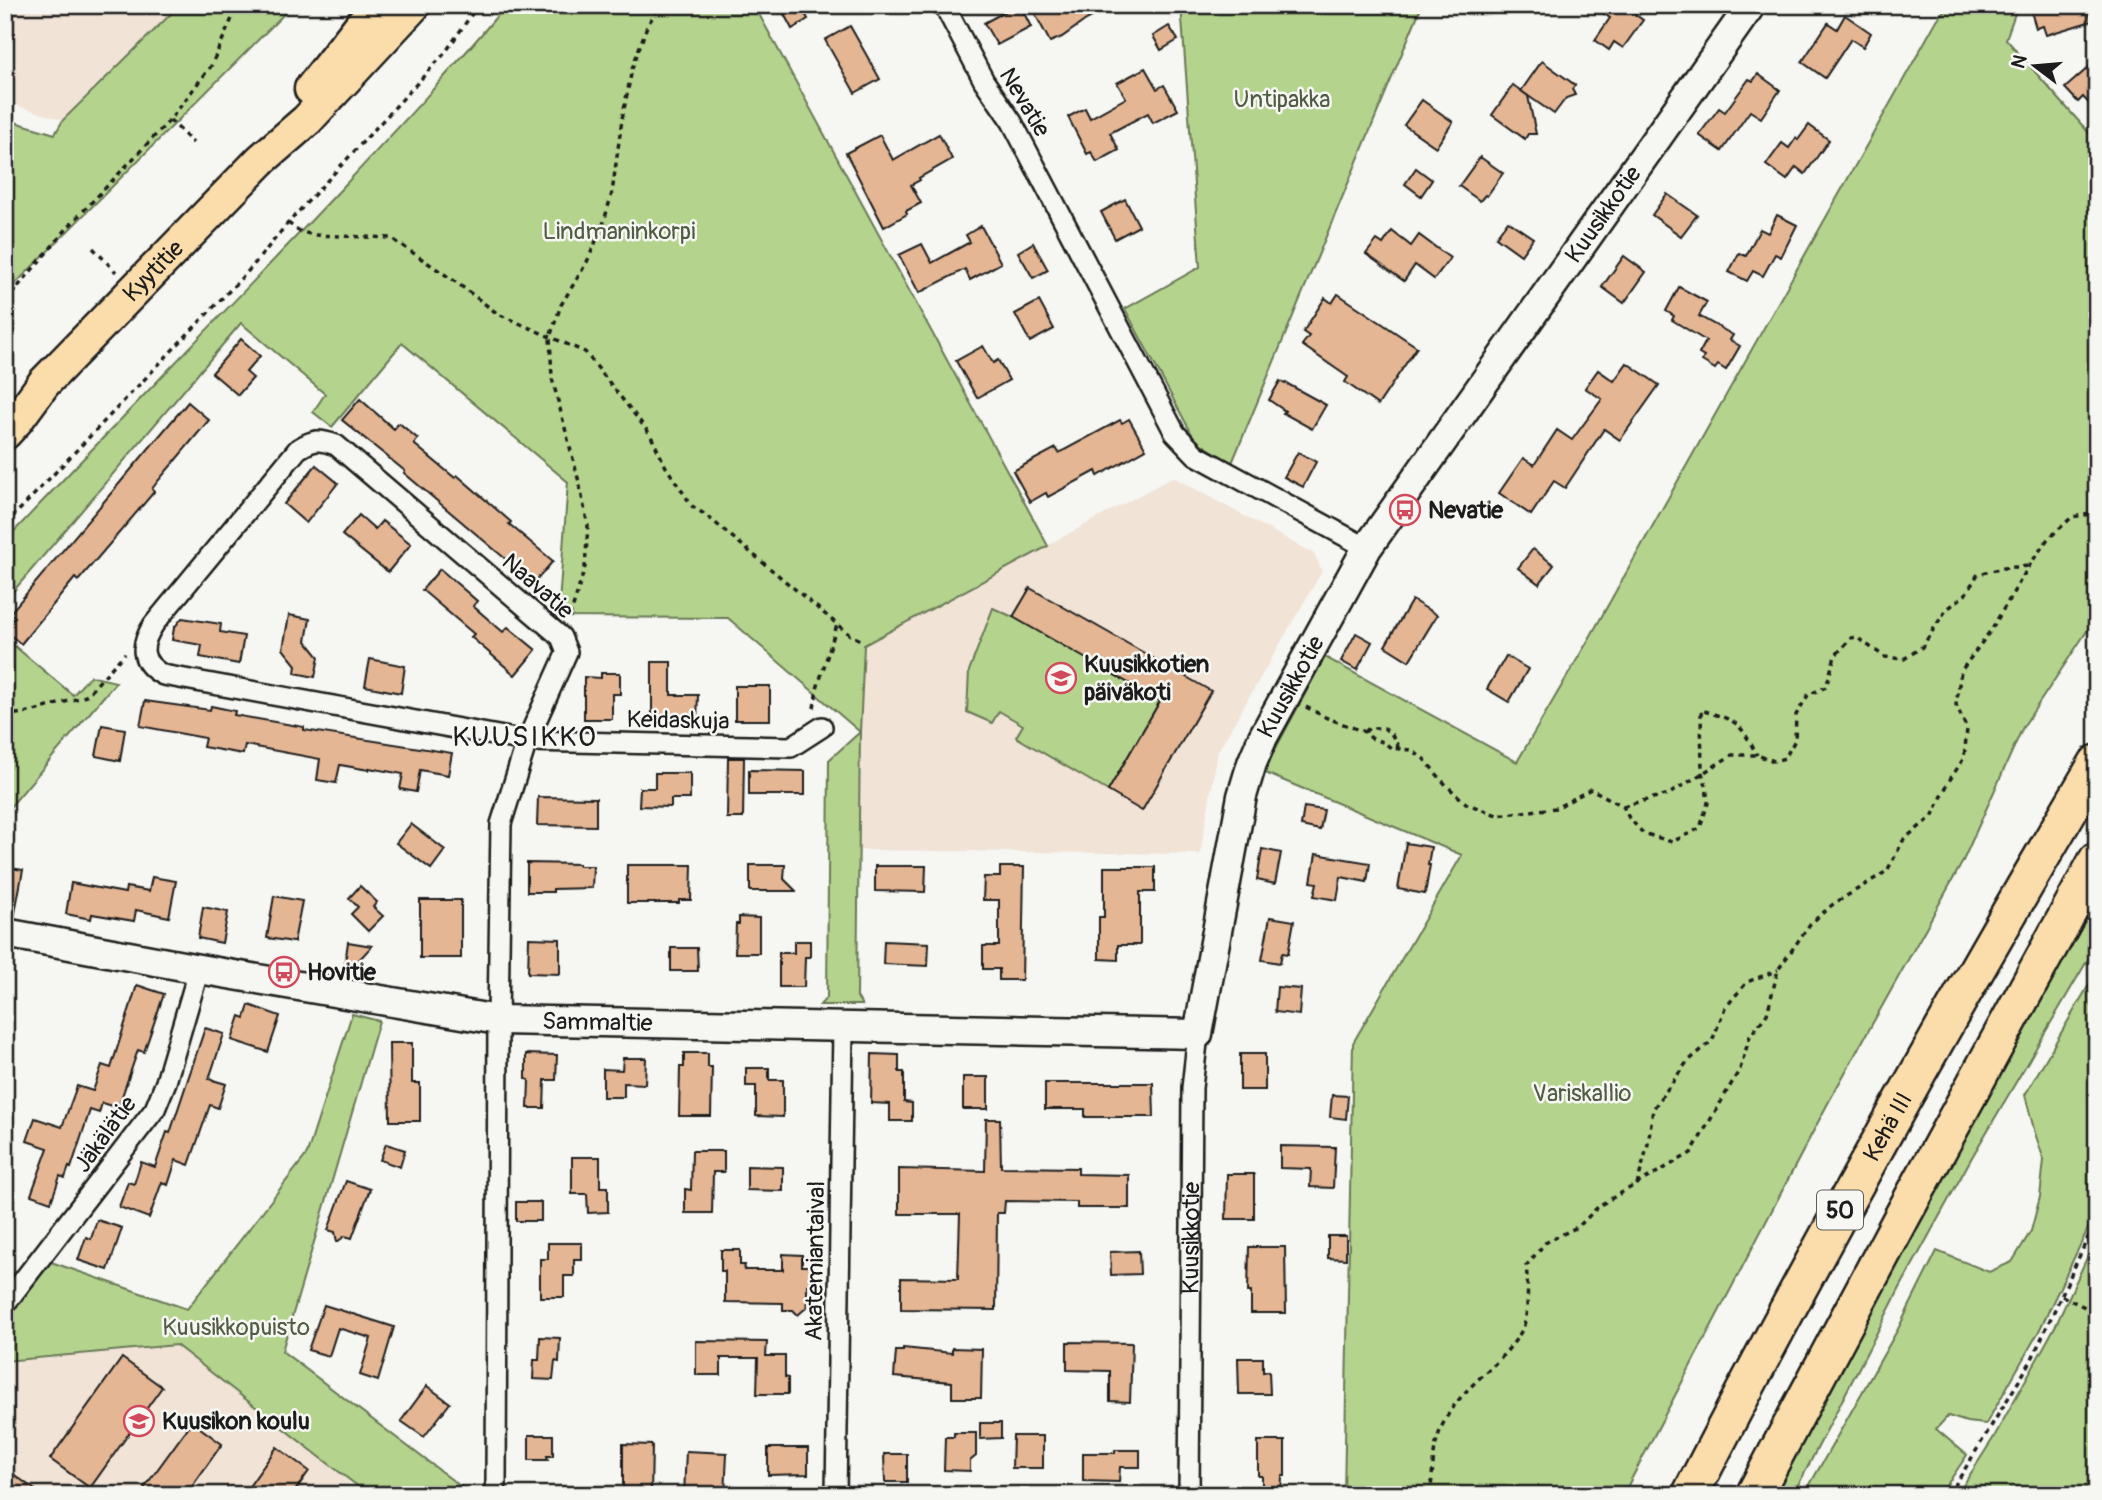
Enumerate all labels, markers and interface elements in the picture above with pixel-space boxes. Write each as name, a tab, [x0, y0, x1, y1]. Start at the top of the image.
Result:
north arrow	[2000, 32, 2070, 102]
text: N	[2006, 52, 2033, 71]
street label: Nevatie	[993, 63, 1056, 142]
park label: Untipakka	[1234, 85, 1330, 114]
street label: Kuusikkotie	[1559, 160, 1648, 269]
park label: Lindmaninkorpi	[543, 217, 695, 246]
street label: Kyytitie	[117, 234, 190, 308]
bus stop icon: Nevatie	[1388, 493, 1422, 527]
place label: Nevatie	[1428, 496, 1504, 525]
street label: Naavatie	[496, 547, 580, 625]
street label: Kuusikkotie	[1251, 631, 1331, 743]
place label: Kuusikkotien päiväkoti	[1084, 650, 1209, 707]
school or university icon: Kuusikkotien päiväkoti	[1044, 661, 1078, 695]
street label: Keidaskuja	[626, 705, 730, 736]
district label: KUUSIKKO	[452, 720, 598, 755]
bus stop icon: Hovitie	[267, 955, 301, 989]
place label: Hovitie	[307, 958, 377, 987]
street label: Sammaltie	[542, 1007, 653, 1038]
park label: Variskallio	[1533, 1079, 1632, 1108]
street label: Kehä III	[1857, 1087, 1919, 1167]
street label: Jäkälätie	[68, 1090, 143, 1178]
street label: Akatemiantaival	[800, 1181, 831, 1341]
street label: Kuusikkotie	[1176, 1182, 1206, 1294]
road number: 50	[1817, 1190, 1863, 1230]
park label: Kuusikkopuisto	[162, 1313, 310, 1342]
school or university icon: Kuusikon koulu	[122, 1404, 156, 1438]
place label: Kuusikon koulu	[162, 1407, 310, 1436]

